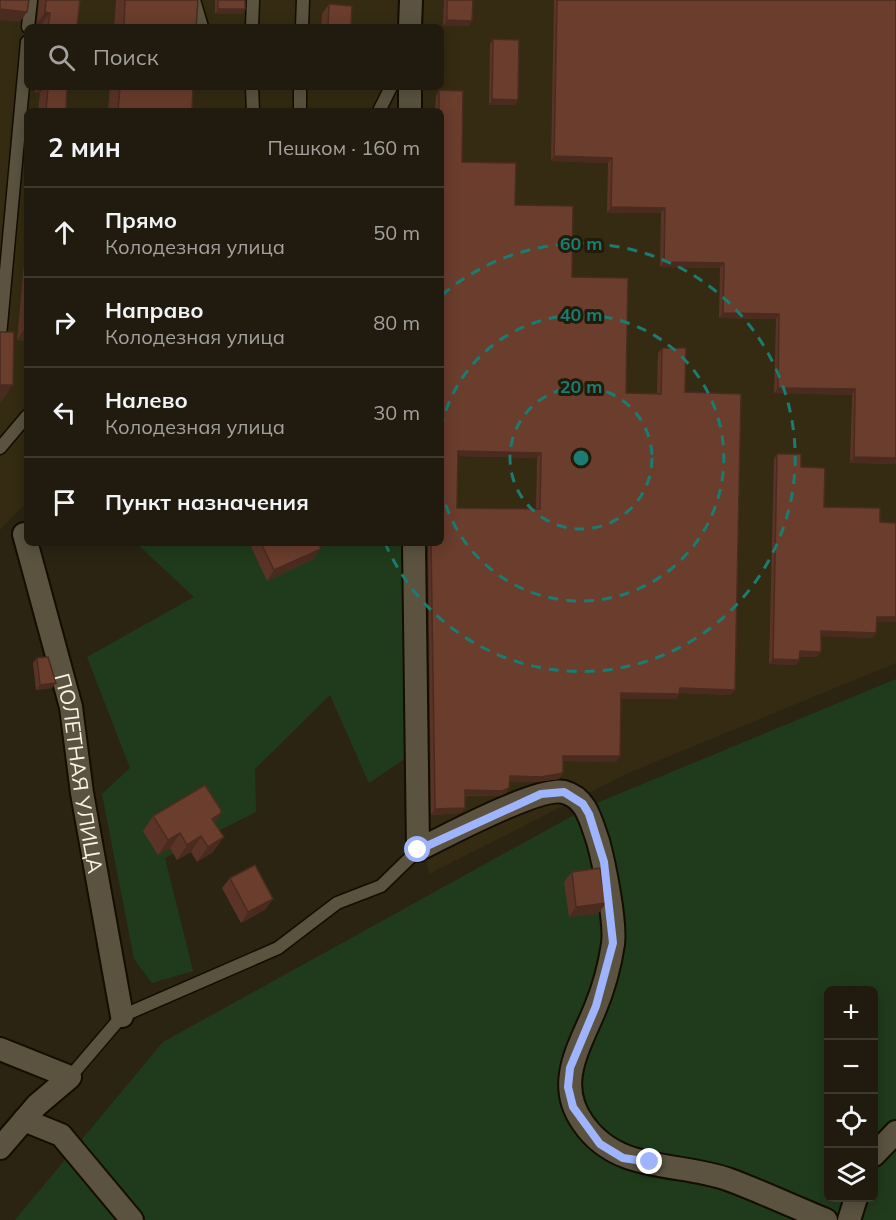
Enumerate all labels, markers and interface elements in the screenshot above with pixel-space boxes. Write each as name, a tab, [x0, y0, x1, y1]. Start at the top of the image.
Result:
search box	[24, 24, 444, 90]
icon: search	[45, 41, 78, 74]
text: Поиск	[93, 43, 159, 71]
text: 2 мин	[48, 131, 121, 164]
text: Пешком · 160 m	[268, 135, 420, 160]
text: Прямо	[105, 206, 177, 234]
icon: ahead	[48, 216, 81, 249]
text: 50 m	[373, 220, 420, 245]
text: 60 m	[560, 232, 602, 255]
text: Колодезная улица	[105, 234, 285, 259]
text: Направо	[105, 296, 203, 324]
text: 40 m	[560, 303, 602, 326]
icon: right	[48, 306, 81, 339]
text: 80 m	[373, 310, 420, 335]
text: Колодезная улица	[105, 324, 285, 349]
text: 20 m	[560, 375, 602, 398]
text: Налево	[105, 386, 188, 414]
icon: left	[48, 396, 81, 429]
text: 30 m	[373, 400, 420, 425]
text: Колодезная улица	[105, 414, 285, 439]
centre of rings	[571, 448, 591, 468]
icon: arrive	[48, 486, 81, 519]
text: Пункт назначения	[105, 488, 309, 516]
street label: ПОЛЕТНАЯ УЛИЦА	[49, 670, 109, 876]
route start	[404, 836, 430, 862]
map controls	[824, 986, 878, 1202]
button: +	[824, 986, 878, 1040]
button: −	[824, 1040, 878, 1094]
button: locate	[824, 1094, 878, 1148]
route end	[636, 1148, 662, 1174]
button: layers	[824, 1148, 878, 1202]

